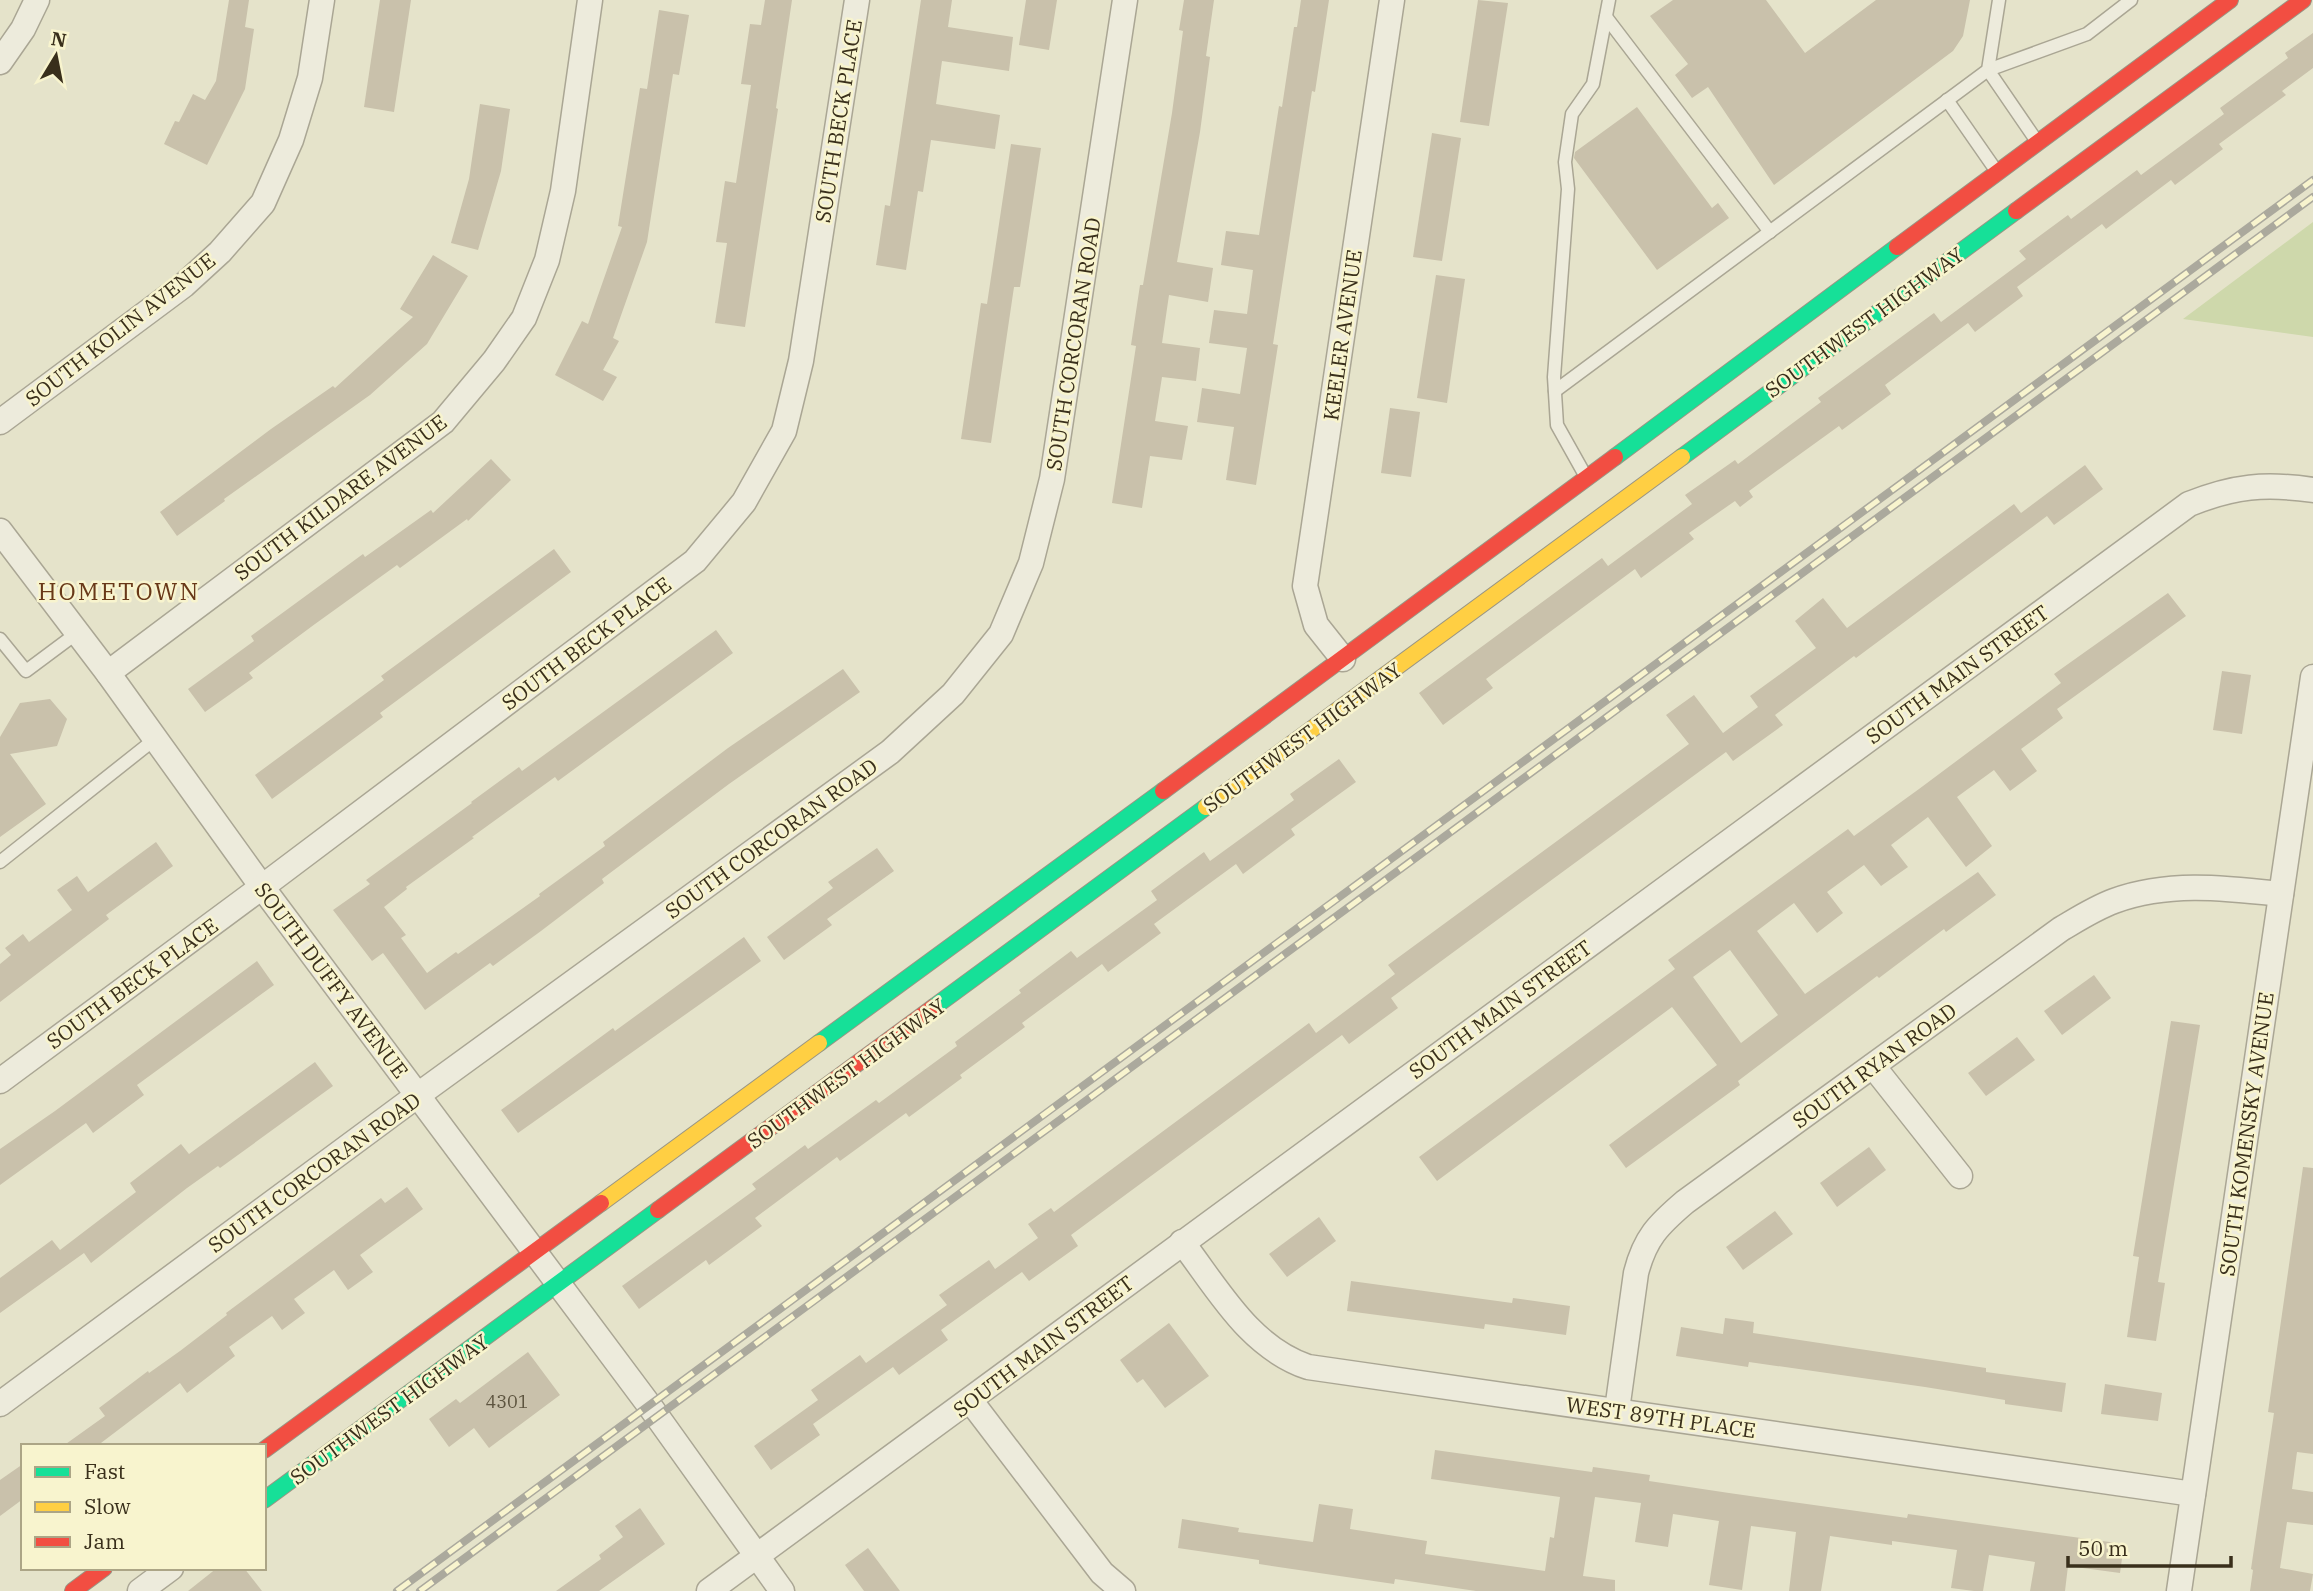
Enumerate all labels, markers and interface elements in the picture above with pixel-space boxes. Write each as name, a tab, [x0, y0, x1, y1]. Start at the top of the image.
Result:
street label: SOUTH BECK PLACE	[808, 17, 868, 225]
north arrow	[21, 21, 91, 91]
text: N	[49, 26, 68, 52]
street label: SOUTH CORCORAN ROAD	[1039, 215, 1107, 473]
street label: SOUTHWEST HIGHWAY	[1759, 240, 1969, 404]
street label: SOUTH KOLIN AVENUE	[19, 246, 221, 412]
street label: KEELER AVENUE	[1316, 248, 1368, 422]
street label: SOUTH KILDARE AVENUE	[228, 408, 452, 586]
street label: SOUTH BECK PLACE	[495, 570, 677, 716]
district label: HOMETOWN	[38, 575, 200, 607]
street label: SOUTH MAIN STREET	[1860, 598, 2054, 750]
street label: SOUTHWEST HIGHWAY	[1197, 655, 1407, 819]
street label: SOUTH CORCORAN ROAD	[659, 751, 883, 925]
street label: SOUTH DUFFY AVENUE	[249, 876, 415, 1084]
street label: SOUTH BECK PLACE	[41, 911, 223, 1055]
street label: SOUTH MAIN STREET	[1403, 933, 1597, 1085]
street label: SOUTH KOMENSKY AVENUE	[2212, 990, 2280, 1278]
street label: SOUTHWEST HIGHWAY	[741, 991, 951, 1155]
street label: SOUTH RYAN ROAD	[1786, 996, 1962, 1134]
street label: SOUTH CORCORAN ROAD	[202, 1085, 426, 1259]
street label: SOUTH MAIN STREET	[947, 1269, 1139, 1423]
street label: SOUTHWEST HIGHWAY	[284, 1327, 494, 1491]
house number: 4301	[485, 1390, 529, 1413]
street label: WEST 89TH PLACE	[1564, 1390, 1758, 1444]
legend	[21, 1444, 266, 1570]
text: Fast	[84, 1457, 125, 1485]
text: Slow	[84, 1492, 131, 1520]
scale bar	[2068, 1524, 2231, 1568]
text: Jam	[84, 1527, 125, 1555]
text: 50 m	[2078, 1534, 2128, 1562]

